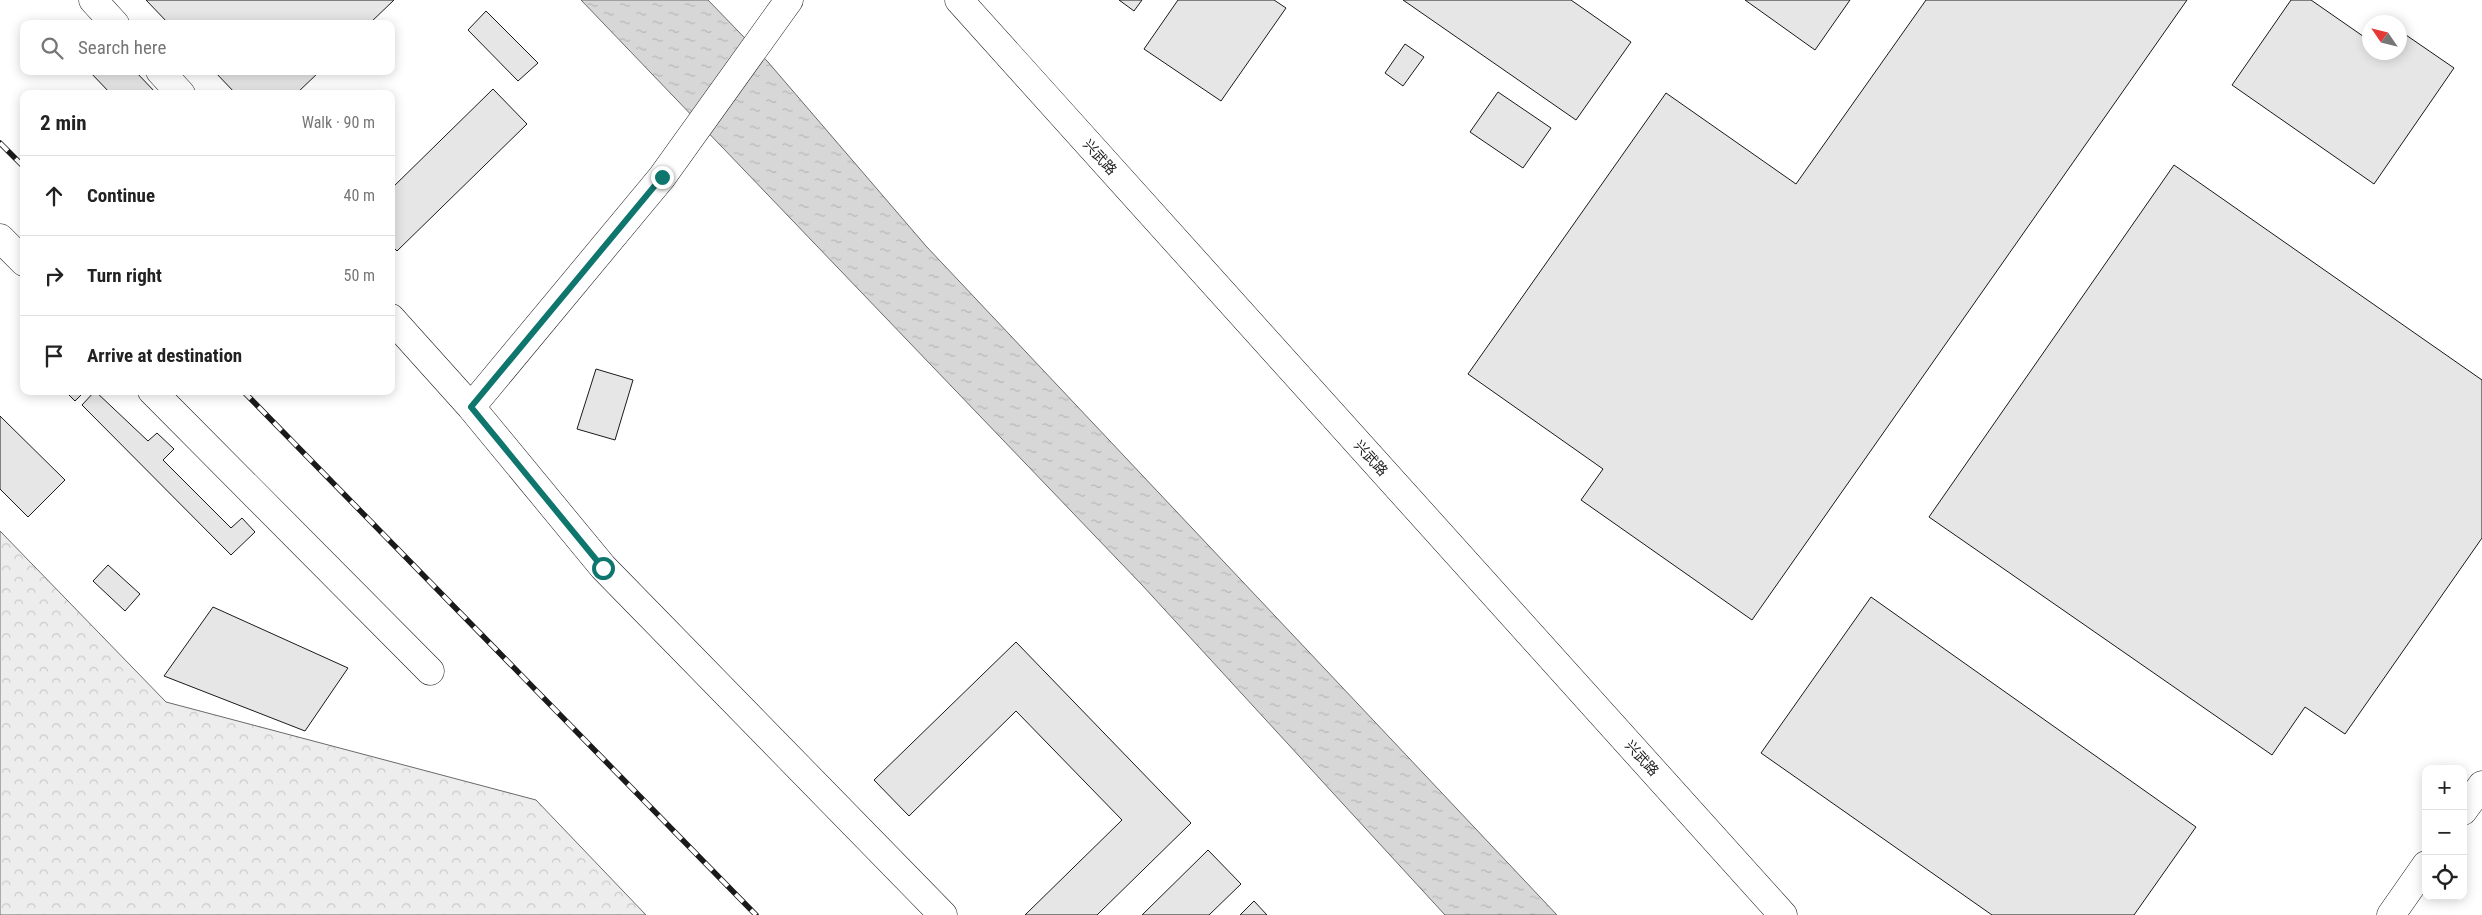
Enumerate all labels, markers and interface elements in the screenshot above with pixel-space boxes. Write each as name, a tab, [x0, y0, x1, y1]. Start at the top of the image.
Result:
north arrow	[2362, 15, 2407, 60]
search box	[20, 20, 395, 75]
icon: search	[38, 34, 66, 62]
text: Search here	[78, 36, 166, 59]
text: 2 min	[40, 111, 87, 135]
text: Walk · 90 m	[302, 113, 375, 132]
street label: 兴武路	[1080, 136, 1120, 178]
route end	[651, 166, 674, 189]
icon: ahead	[40, 182, 68, 210]
text: Continue	[87, 184, 155, 207]
text: 40 m	[343, 186, 375, 205]
icon: right	[40, 262, 68, 290]
text: Turn right	[87, 264, 162, 287]
text: 50 m	[343, 266, 375, 285]
icon: arrive	[40, 342, 68, 370]
text: Arrive at destination	[87, 344, 242, 367]
street label: 兴武路	[1351, 437, 1391, 479]
route start	[592, 557, 615, 580]
street label: 兴武路	[1622, 737, 1662, 779]
map controls	[2422, 765, 2467, 900]
button: +	[2422, 765, 2467, 810]
button: −	[2422, 810, 2467, 855]
button: locate	[2422, 855, 2467, 900]

